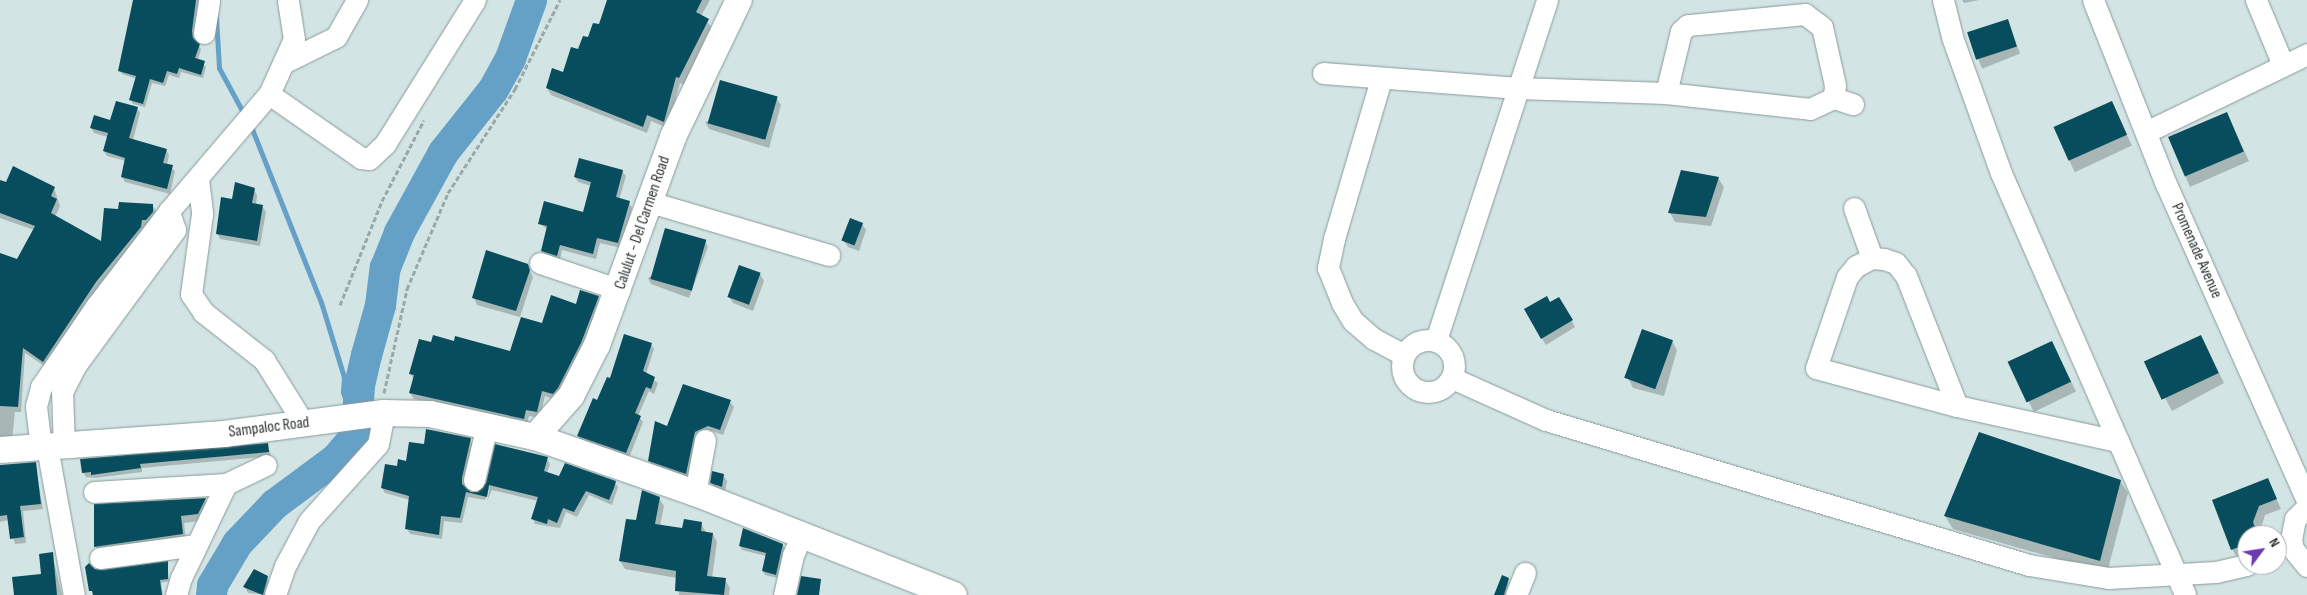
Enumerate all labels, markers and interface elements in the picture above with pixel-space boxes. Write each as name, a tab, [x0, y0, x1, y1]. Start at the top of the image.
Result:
street label: Calulut - Del Carmen Road	[611, 154, 675, 292]
street label: Promenade Avenue	[2166, 200, 2226, 302]
street label: Sampaloc Road	[228, 414, 310, 442]
north arrow	[2237, 525, 2287, 575]
text: N	[2265, 535, 2284, 550]

